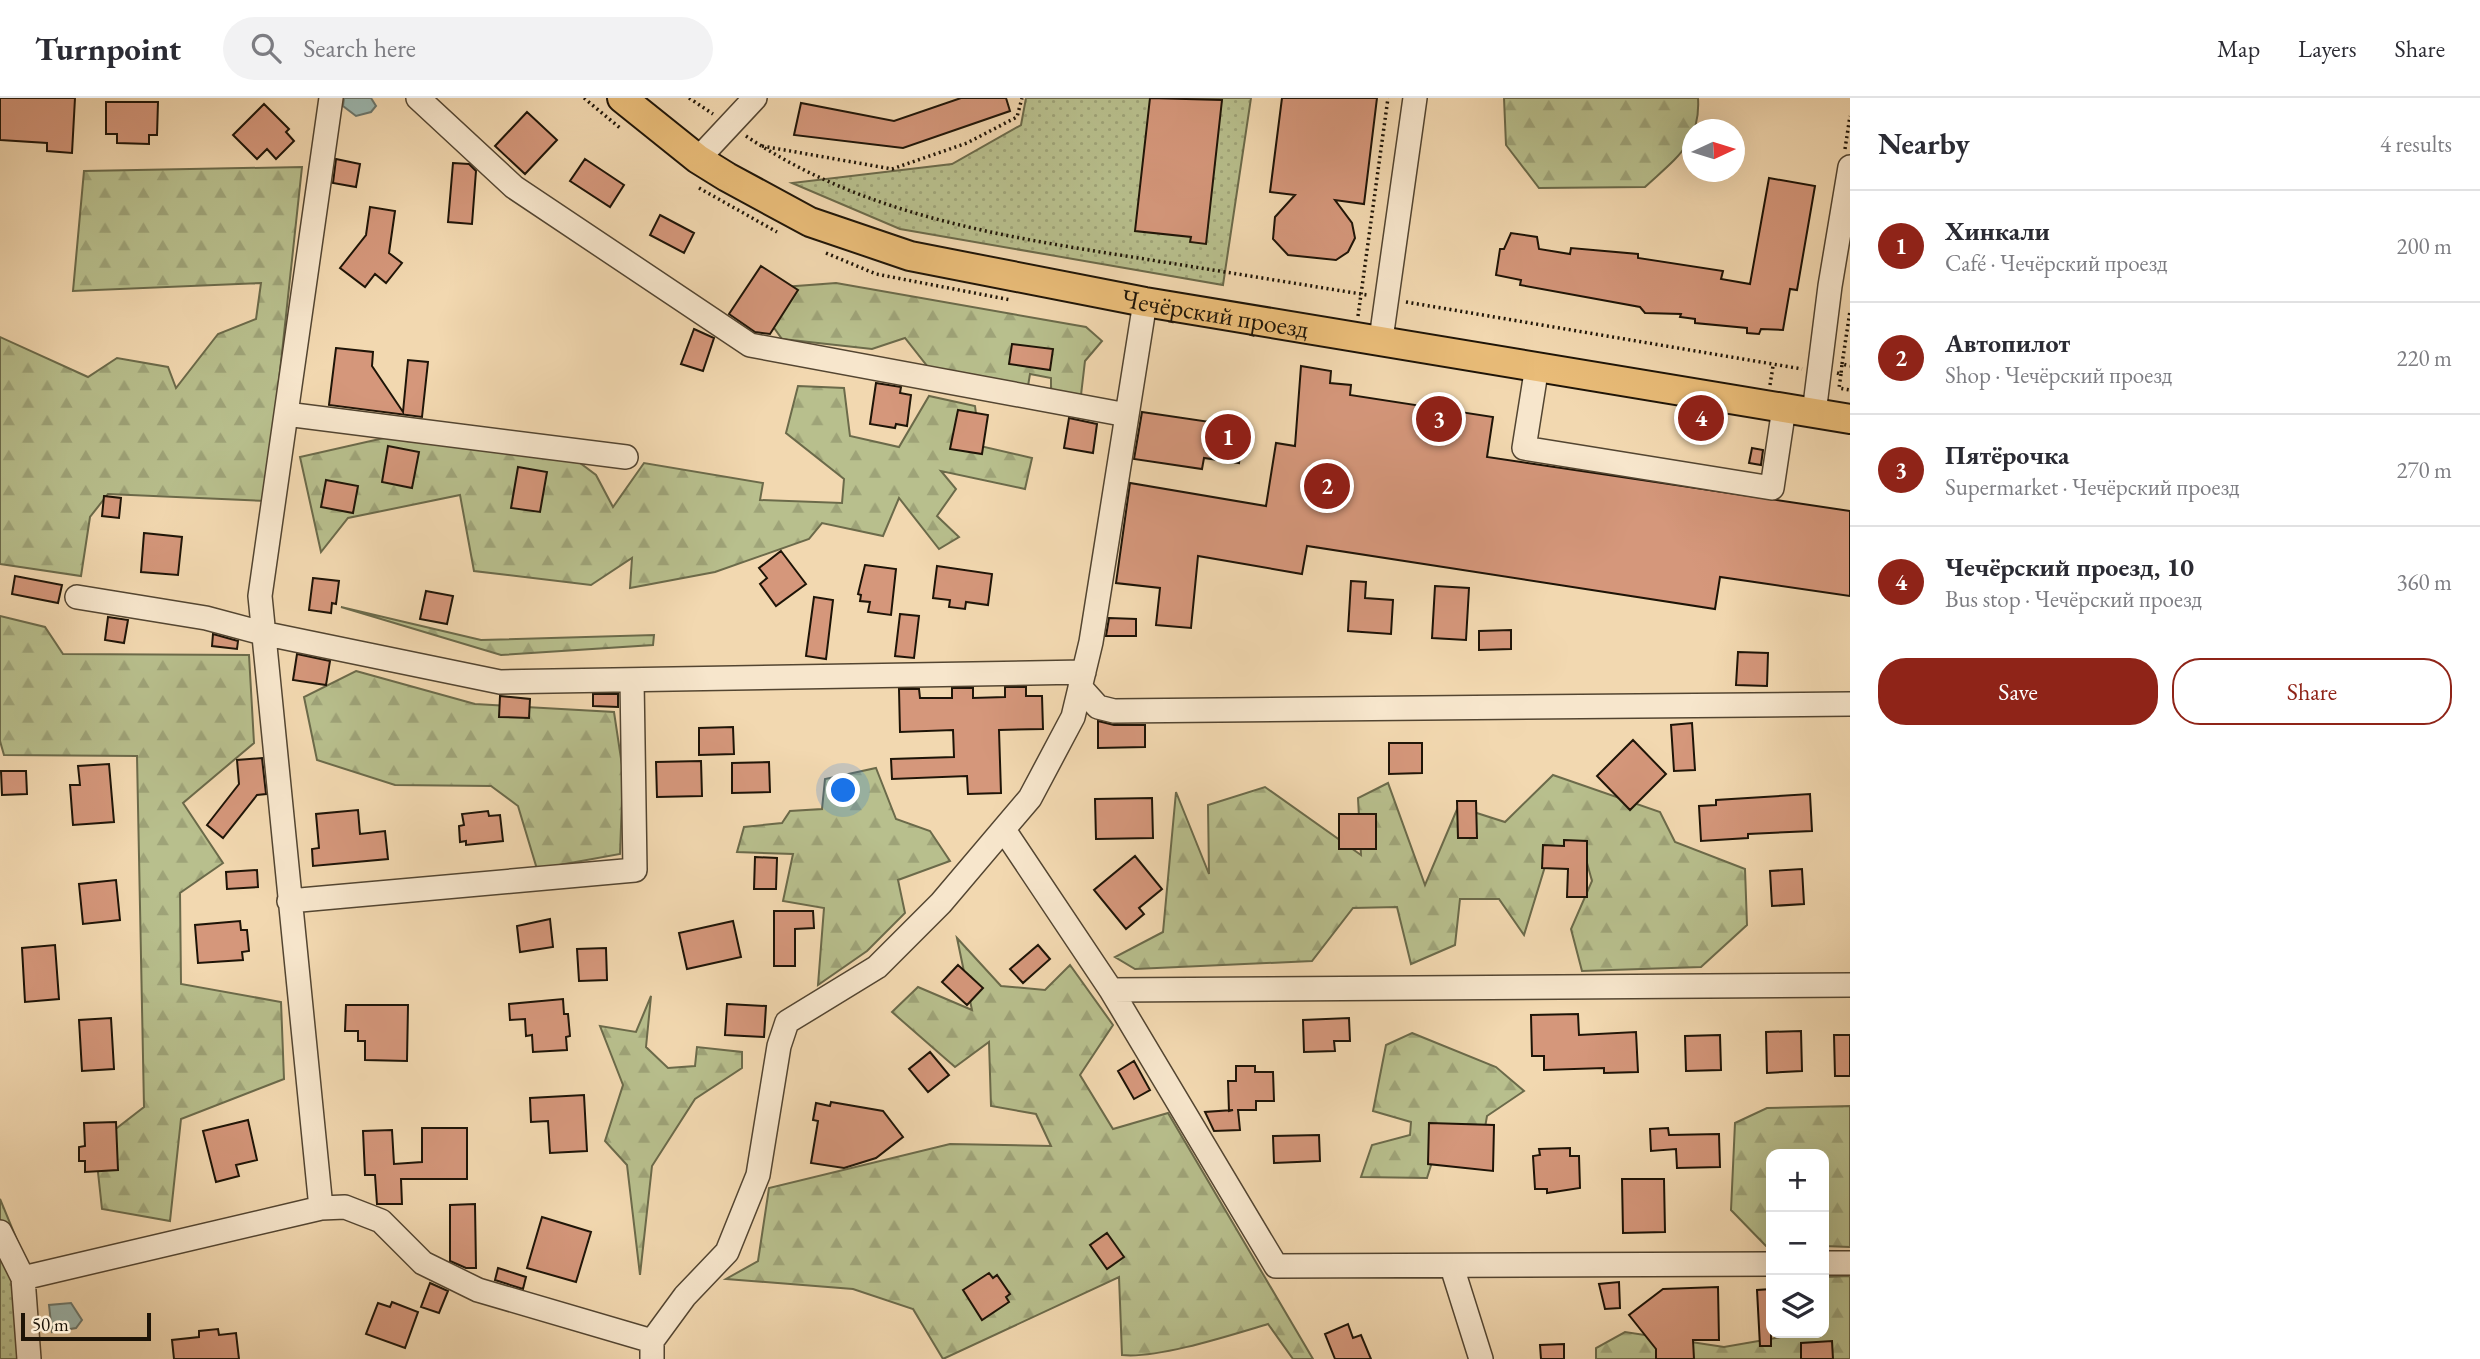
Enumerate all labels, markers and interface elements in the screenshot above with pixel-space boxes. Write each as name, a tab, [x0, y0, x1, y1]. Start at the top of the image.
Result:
search box	[223, 17, 713, 80]
text: Turnpoint	[35, 27, 181, 70]
icon: search	[247, 29, 285, 67]
text: Search here	[303, 31, 416, 65]
text: Map	[2217, 33, 2260, 64]
text: Layers	[2298, 33, 2357, 64]
text: Share	[2395, 33, 2445, 64]
north arrow	[1682, 119, 1745, 182]
text: Nearby	[1878, 124, 1970, 163]
text: 4 results	[2380, 129, 2452, 159]
text: Хинкали	[1945, 214, 2050, 248]
text: 1	[1895, 231, 1907, 261]
text: 200 m	[2396, 231, 2452, 261]
text: Café · Чечёрский проезд	[1945, 248, 2167, 278]
street label: Чечёрский проезд	[1118, 281, 1311, 346]
text: Автопилот	[1945, 326, 2070, 360]
text: 2	[1895, 343, 1907, 373]
text: 220 m	[2396, 343, 2452, 373]
text: Shop · Чечёрский проезд	[1945, 360, 2172, 390]
pin: 4	[1678, 392, 1724, 444]
pin: 3	[1416, 393, 1462, 445]
pin: 1	[1205, 411, 1251, 463]
text: Пятёрочка	[1945, 438, 2069, 472]
text: 3	[1895, 455, 1907, 485]
text: 270 m	[2396, 455, 2452, 485]
pin: 2	[1304, 460, 1350, 512]
text: Supermarket · Чечёрский проезд	[1945, 472, 2239, 502]
text: Чечёрский проезд, 10	[1945, 550, 2194, 584]
text: 4	[1895, 567, 1907, 597]
text: 360 m	[2396, 567, 2452, 597]
text: Bus stop · Чечёрский проезд	[1945, 584, 2202, 614]
button: Save	[1878, 658, 2158, 725]
button: Share	[2172, 658, 2452, 725]
your location	[826, 773, 860, 807]
map controls	[1766, 1149, 1829, 1338]
button: +	[1766, 1149, 1829, 1212]
button: −	[1766, 1212, 1829, 1275]
button: layers	[1766, 1275, 1829, 1338]
scale bar	[21, 1310, 150, 1342]
text: 50 m	[32, 1312, 69, 1337]

